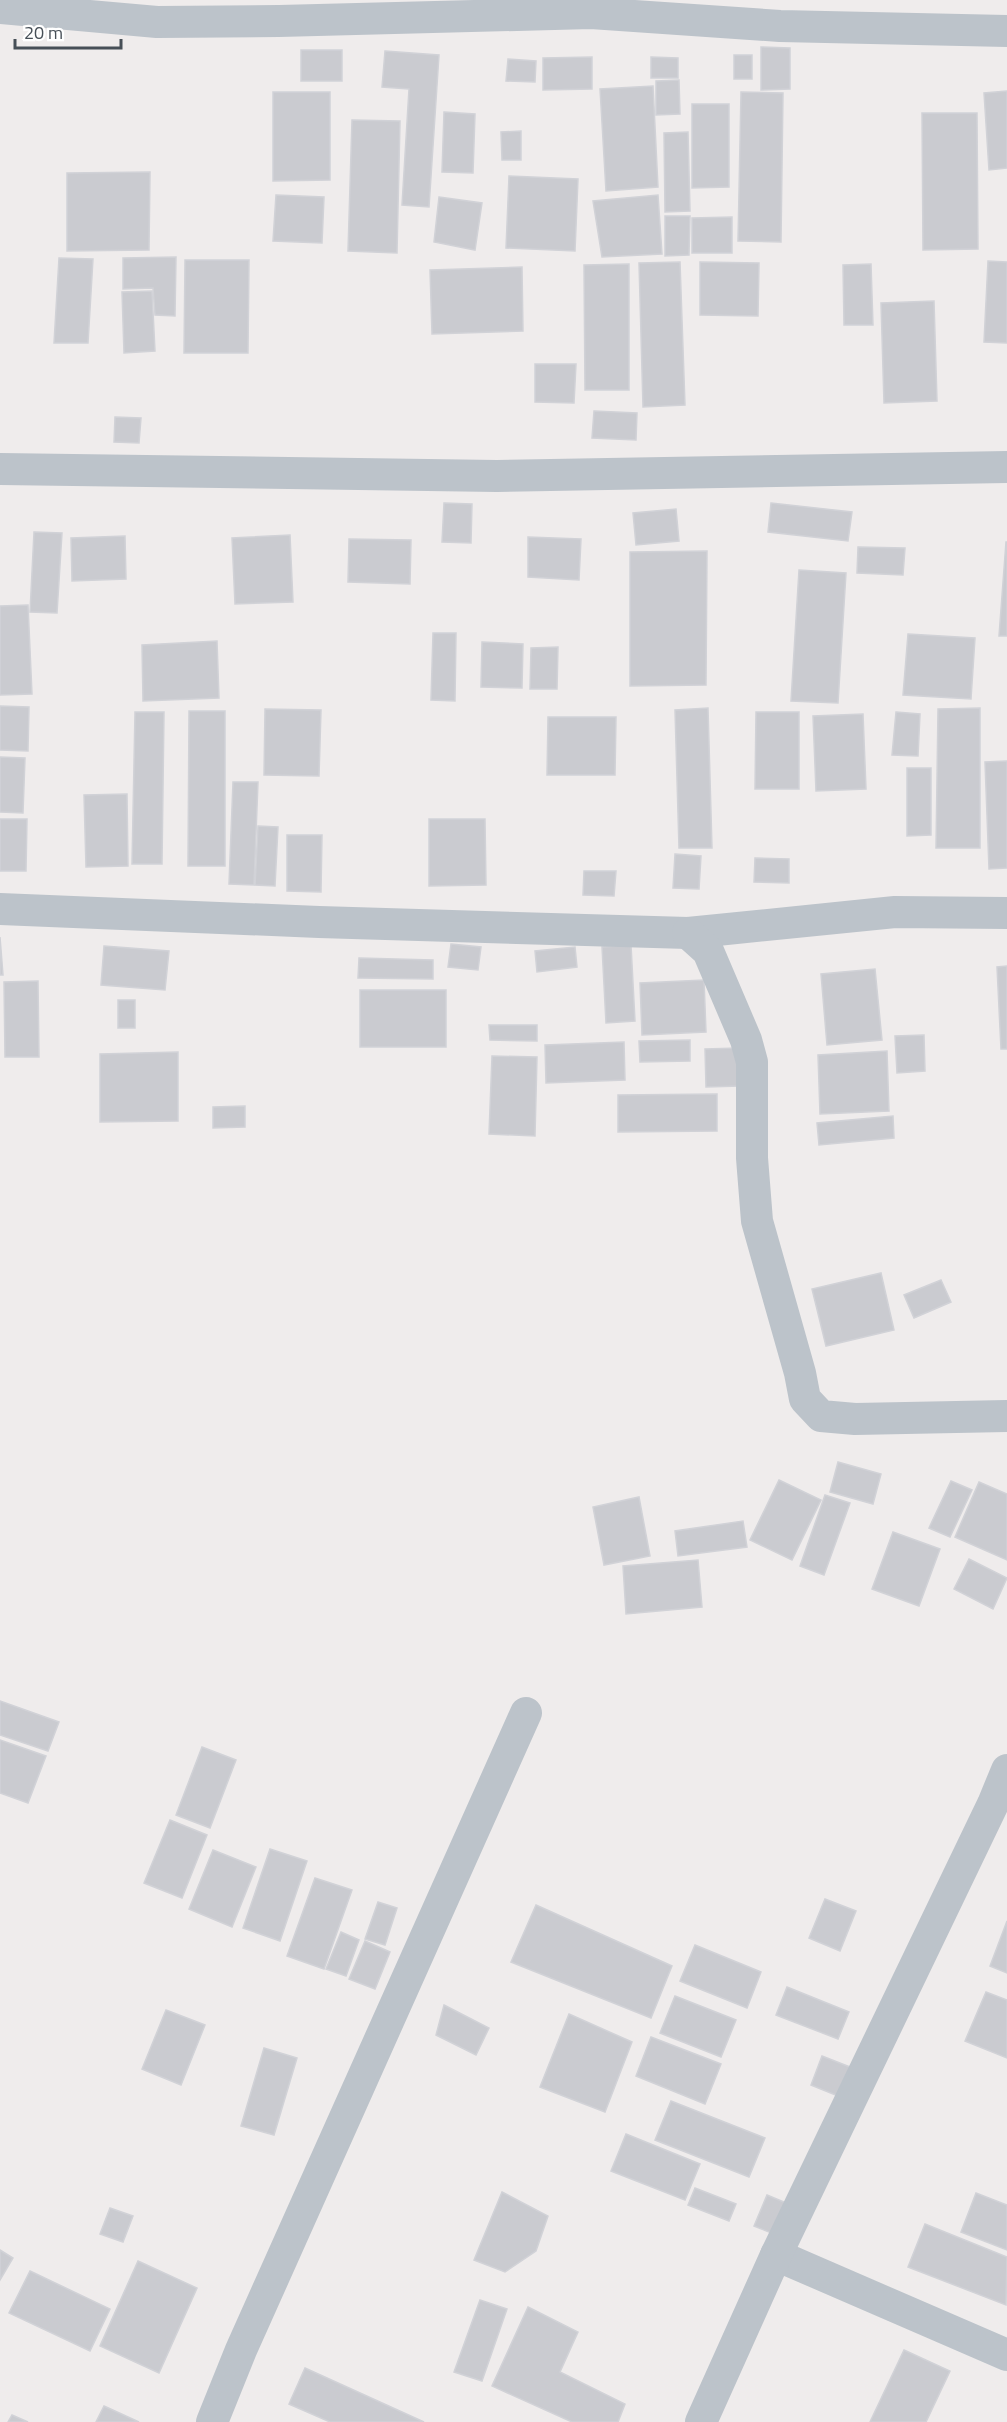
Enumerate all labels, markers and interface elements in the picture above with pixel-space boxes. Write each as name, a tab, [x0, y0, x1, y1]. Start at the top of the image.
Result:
scale bar	[15, 12, 122, 50]
text: 20 m	[24, 19, 63, 46]

